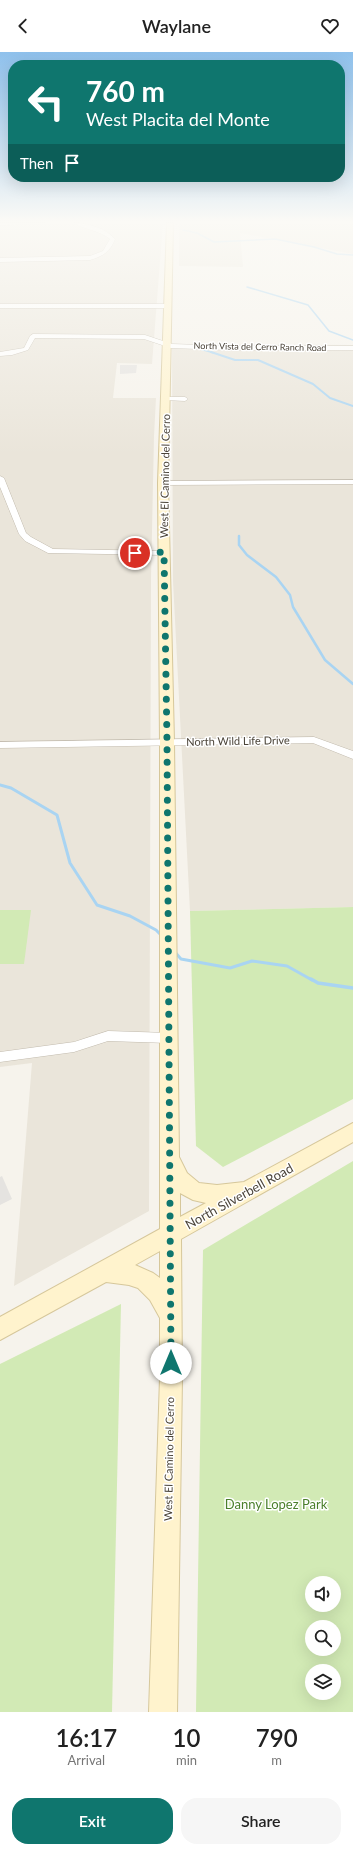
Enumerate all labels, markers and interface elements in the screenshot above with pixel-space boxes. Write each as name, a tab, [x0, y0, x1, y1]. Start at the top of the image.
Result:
icon: back	[12, 15, 34, 37]
text: Waylane	[142, 15, 211, 37]
icon: heart	[319, 15, 341, 37]
text: 760 m	[86, 74, 165, 108]
icon: left	[20, 76, 72, 128]
text: West Placita del Monte	[86, 108, 270, 130]
icon: arrive	[61, 152, 83, 174]
text: Then	[20, 154, 53, 172]
street label: North Vista del Cerro Ranch Road	[194, 340, 327, 353]
street label: West El Camino del Cerro	[157, 414, 172, 538]
pin	[118, 536, 152, 570]
icon: arrive	[124, 542, 146, 564]
street label: North Wild Life Drive	[186, 733, 290, 748]
street label: North Silverbell Road	[182, 1160, 296, 1232]
position arrow	[150, 1342, 192, 1384]
street label: West El Camino del Cerro	[161, 1397, 176, 1521]
park label: Danny Lopez Park	[225, 1496, 328, 1512]
map controls	[305, 1576, 341, 1700]
button: sound	[305, 1576, 341, 1612]
button: search	[305, 1620, 341, 1656]
button: layers	[305, 1664, 341, 1700]
text: 16:17	[55, 1723, 117, 1752]
text: 10	[173, 1723, 200, 1752]
text: 790	[256, 1723, 298, 1752]
text: Arrival	[68, 1752, 105, 1768]
text: min	[176, 1752, 197, 1768]
text: m	[271, 1752, 282, 1768]
button: Exit	[12, 1798, 173, 1844]
button: Share	[181, 1798, 341, 1844]

